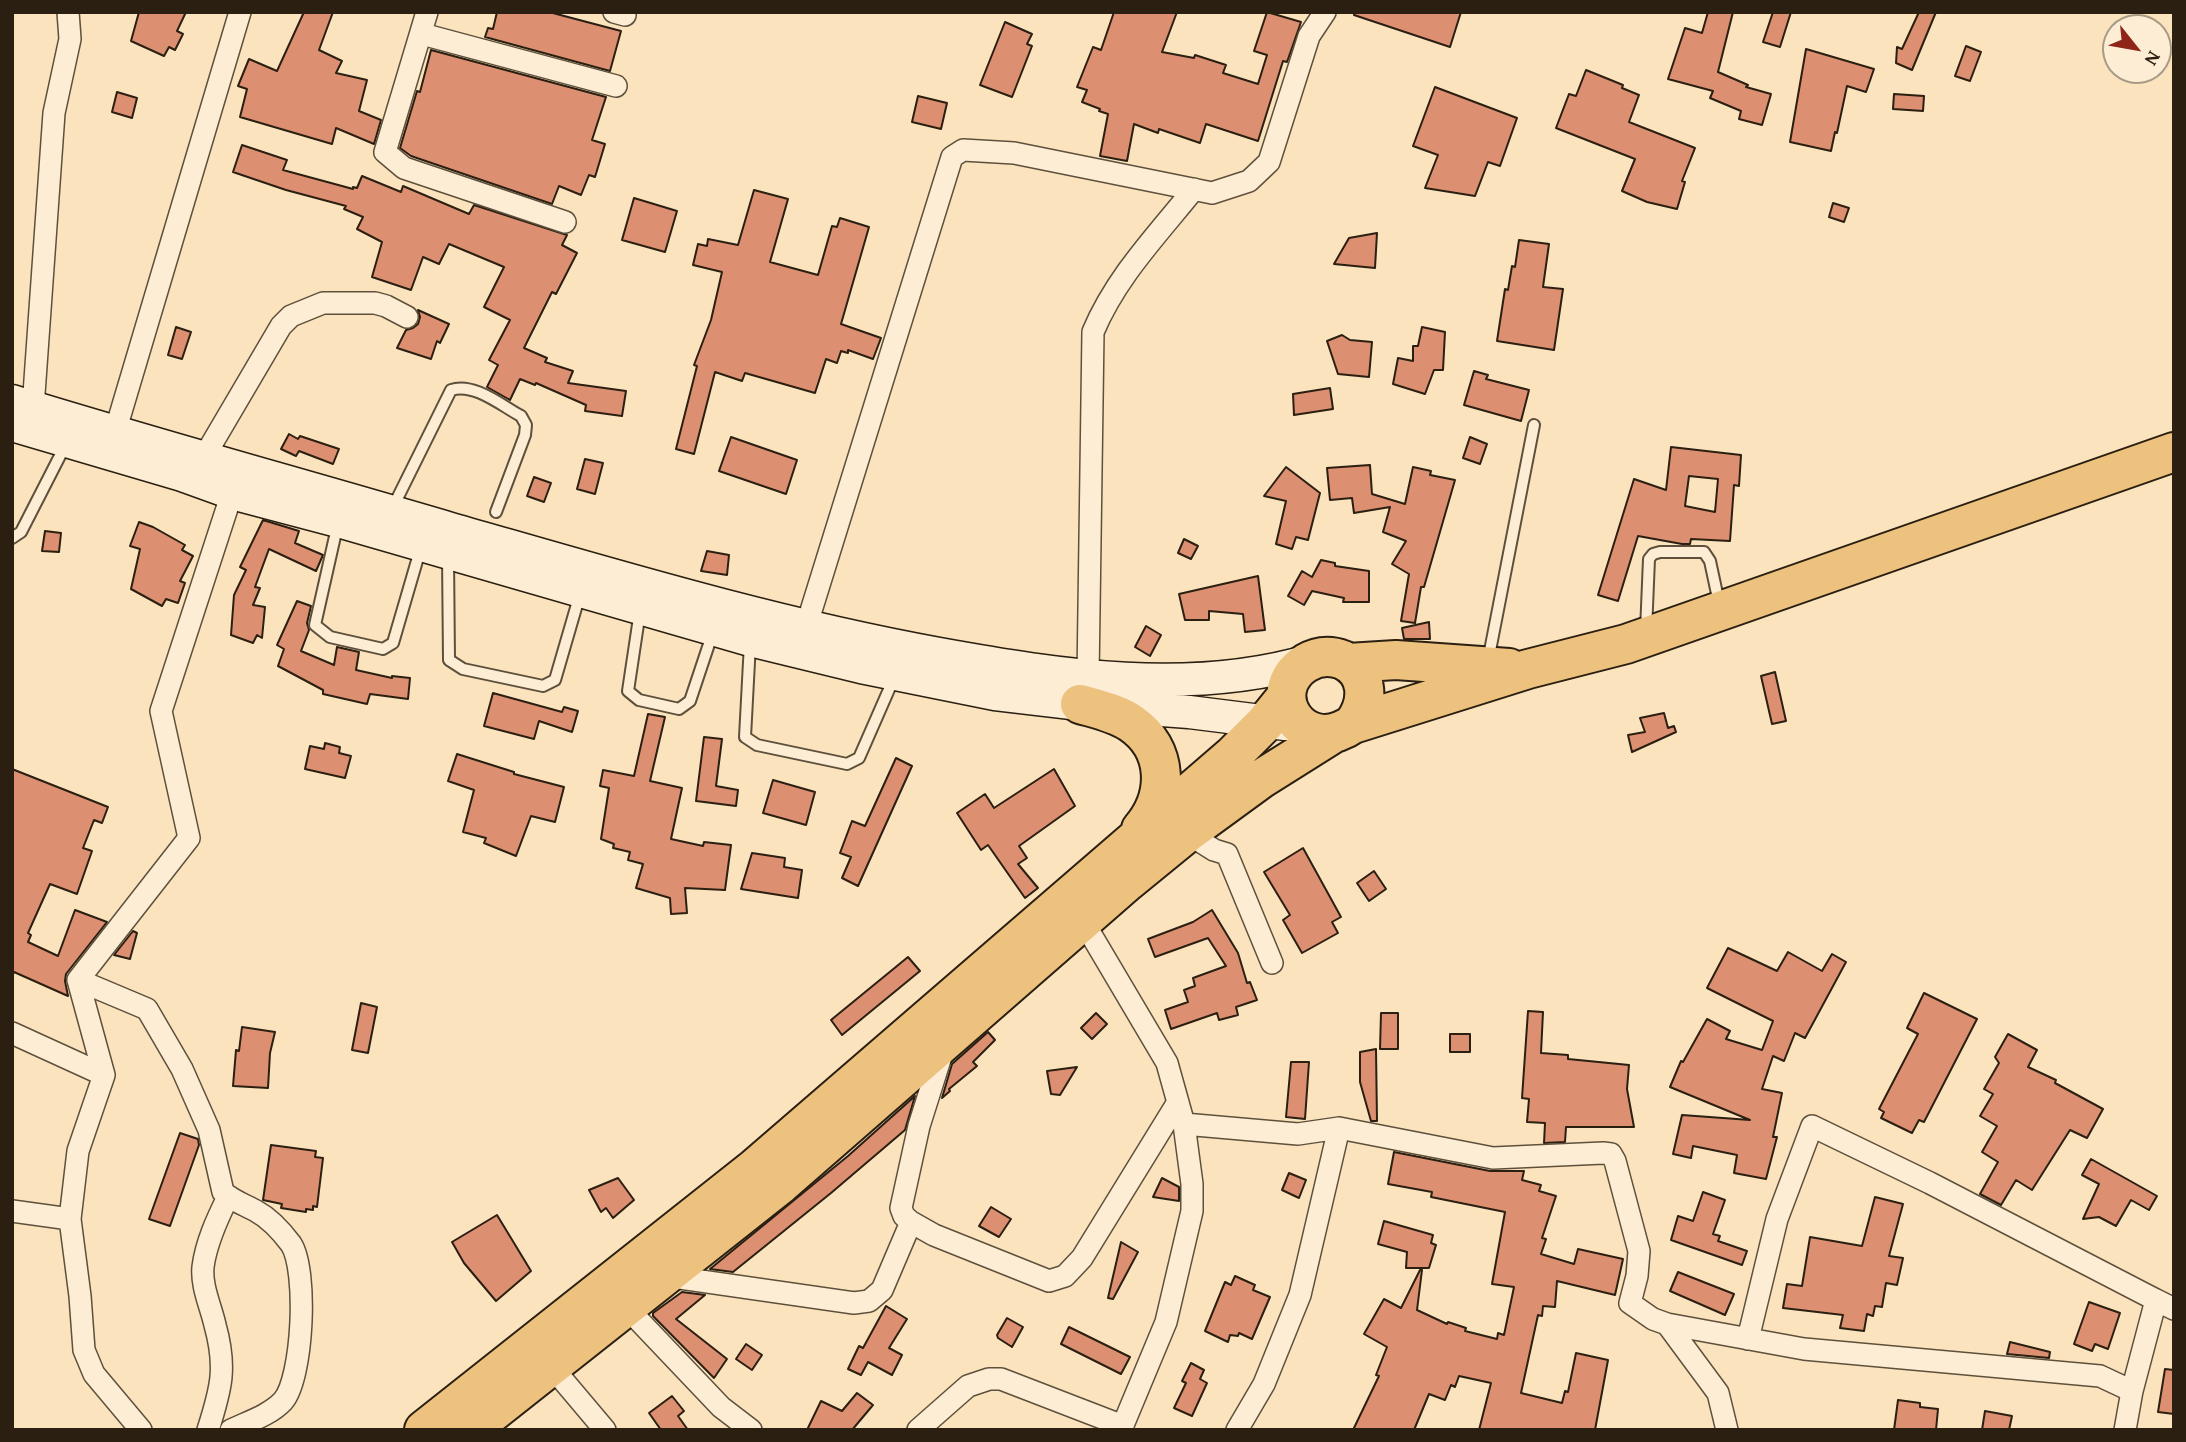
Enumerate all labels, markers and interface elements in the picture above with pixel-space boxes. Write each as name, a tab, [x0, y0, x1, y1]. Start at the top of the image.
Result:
north arrow	[2102, 14, 2172, 84]
text: N	[2138, 46, 2169, 71]

